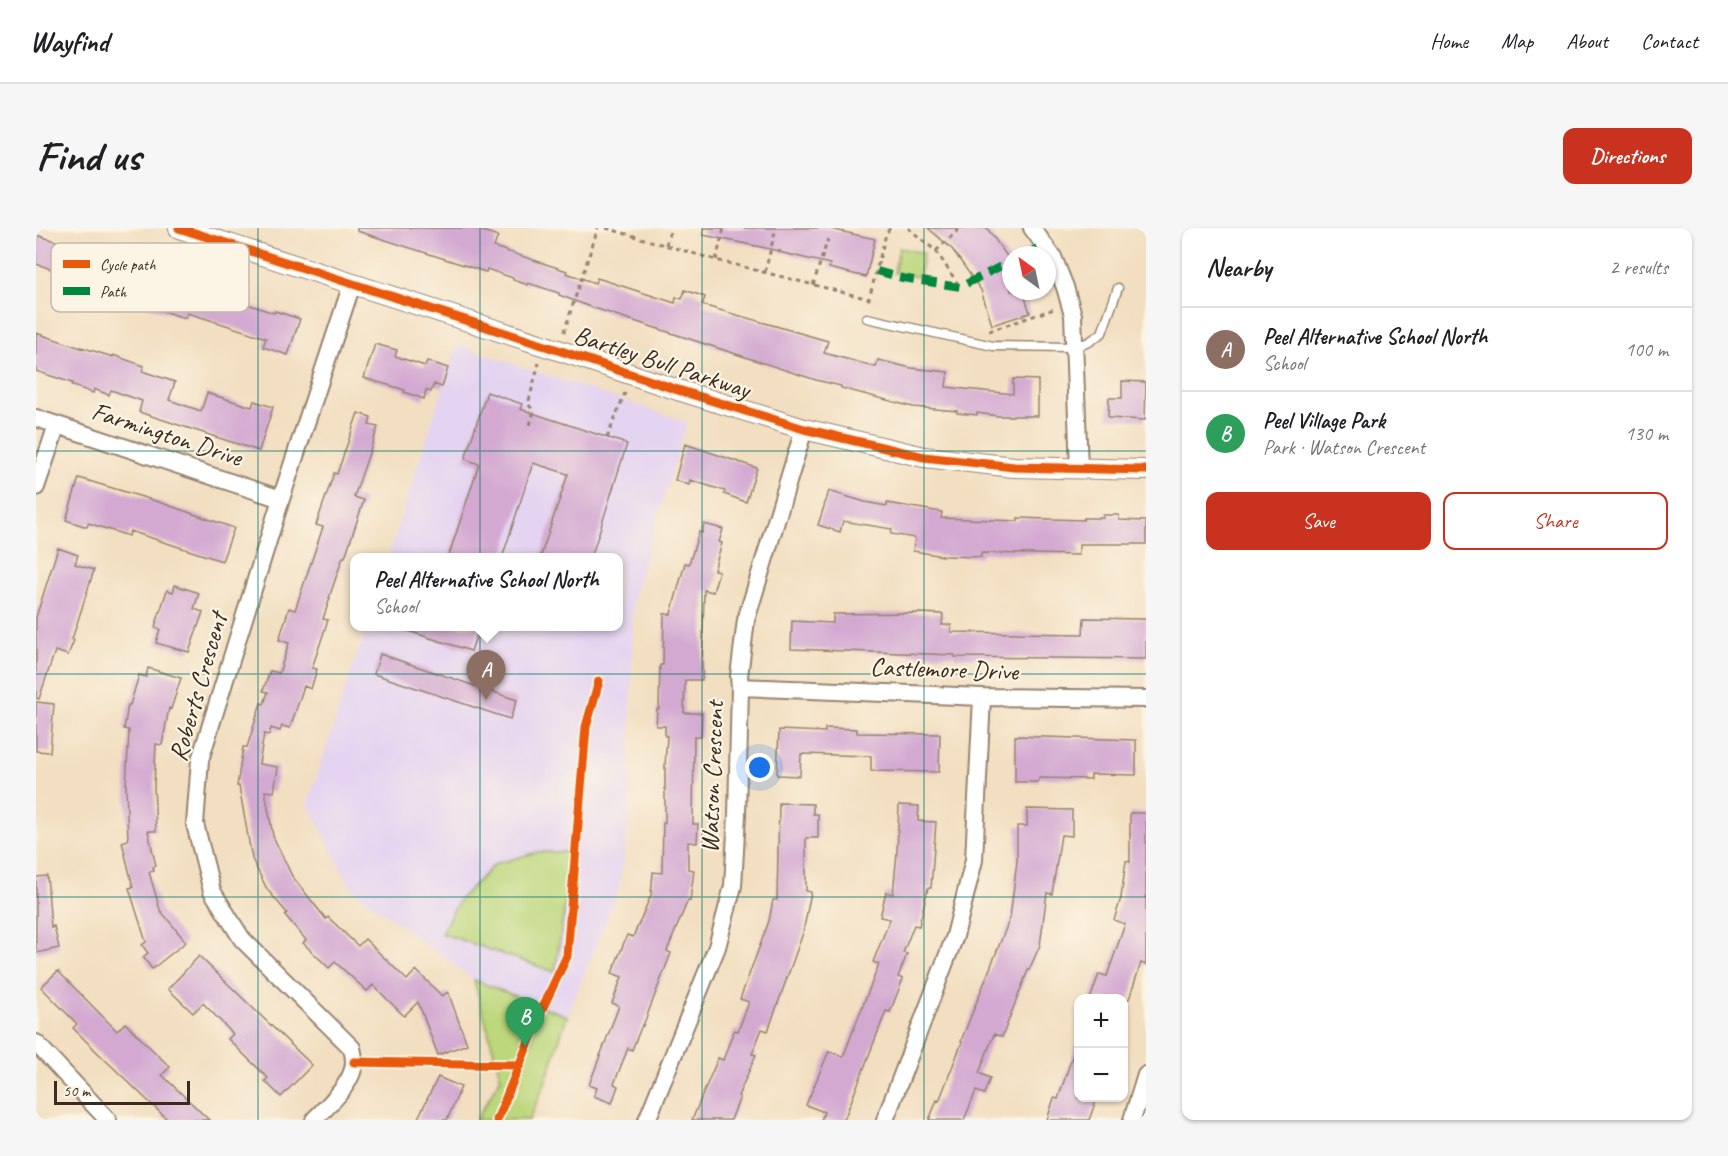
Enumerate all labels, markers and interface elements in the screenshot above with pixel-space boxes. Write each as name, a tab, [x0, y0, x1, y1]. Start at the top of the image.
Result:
text: Wayfind	[30, 24, 109, 59]
text: Home	[1430, 28, 1468, 54]
text: Map	[1501, 28, 1533, 54]
text: About	[1566, 28, 1608, 54]
text: Contact	[1641, 28, 1698, 54]
button: Directions	[1563, 128, 1692, 184]
text: Find us	[36, 130, 141, 183]
legend	[51, 243, 249, 312]
north arrow	[1002, 246, 1056, 300]
text: Nearby	[1206, 251, 1271, 284]
text: Cycle path	[100, 255, 156, 275]
text: 2 results	[1609, 255, 1668, 280]
text: Path	[100, 282, 127, 302]
street label: Bartley Bull Parkway	[570, 318, 756, 407]
text: Peel Alternative School North	[1263, 323, 1487, 351]
text: A	[1220, 337, 1231, 362]
text: 100 m	[1625, 337, 1668, 362]
text: School	[1263, 351, 1306, 376]
street label: Farmington Drive	[88, 394, 248, 474]
text: Peel Village Park	[1263, 407, 1385, 435]
text: B	[1220, 421, 1231, 446]
text: 130 m	[1625, 421, 1668, 446]
text: Park · Watson Crescent	[1263, 435, 1425, 460]
button: Save	[1206, 492, 1431, 550]
button: Share	[1443, 492, 1668, 550]
popup	[350, 553, 623, 631]
text: Peel Alternative School North	[374, 566, 599, 594]
text: School	[374, 594, 417, 619]
street label: Roberts Crescent	[161, 606, 236, 765]
pin: A	[466, 650, 506, 700]
street label: Castlemore Drive	[869, 650, 1020, 688]
street label: Watson Crescent	[693, 698, 731, 854]
your location	[745, 753, 774, 782]
map controls	[1074, 994, 1128, 1102]
button: +	[1074, 994, 1128, 1048]
pin: B	[506, 998, 544, 1047]
button: −	[1074, 1048, 1128, 1102]
scale bar	[54, 1078, 190, 1106]
text: 50 m	[63, 1081, 90, 1101]

